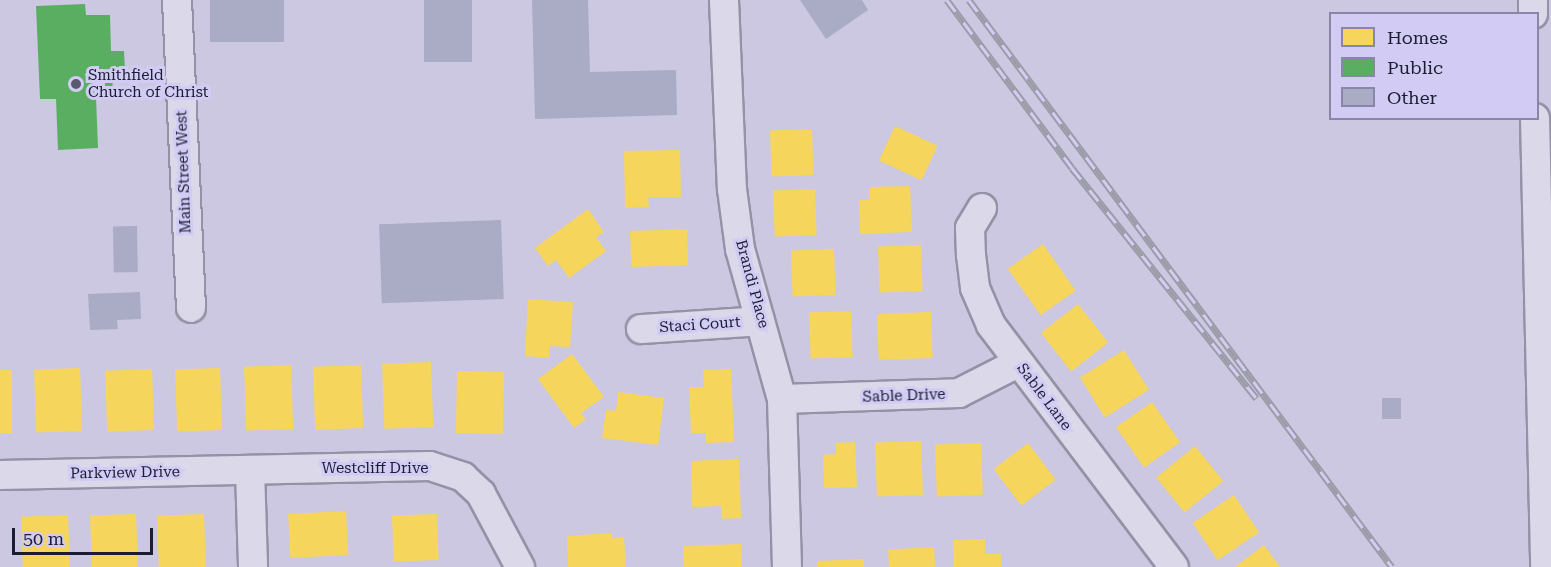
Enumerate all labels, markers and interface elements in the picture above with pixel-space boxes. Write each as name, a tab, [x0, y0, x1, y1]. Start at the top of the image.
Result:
legend	[1329, 12, 1539, 120]
text: Homes	[1387, 27, 1448, 48]
text: Public	[1387, 57, 1443, 78]
place label: Smithfield Church of Christ	[88, 66, 208, 101]
marker: Smithfield Church of Christ	[69, 77, 83, 91]
text: Other	[1387, 87, 1437, 108]
street label: Main Street West	[173, 110, 195, 234]
street label: Brandi Place	[732, 238, 772, 330]
street label: Staci Court	[659, 313, 741, 337]
street label: Sable Lane	[1013, 360, 1075, 434]
street label: Sable Drive	[862, 386, 946, 406]
street label: Westcliff Drive	[321, 460, 429, 478]
street label: Parkview Drive	[70, 463, 180, 483]
scale bar	[15, 516, 156, 554]
text: 50 m	[23, 528, 64, 549]

